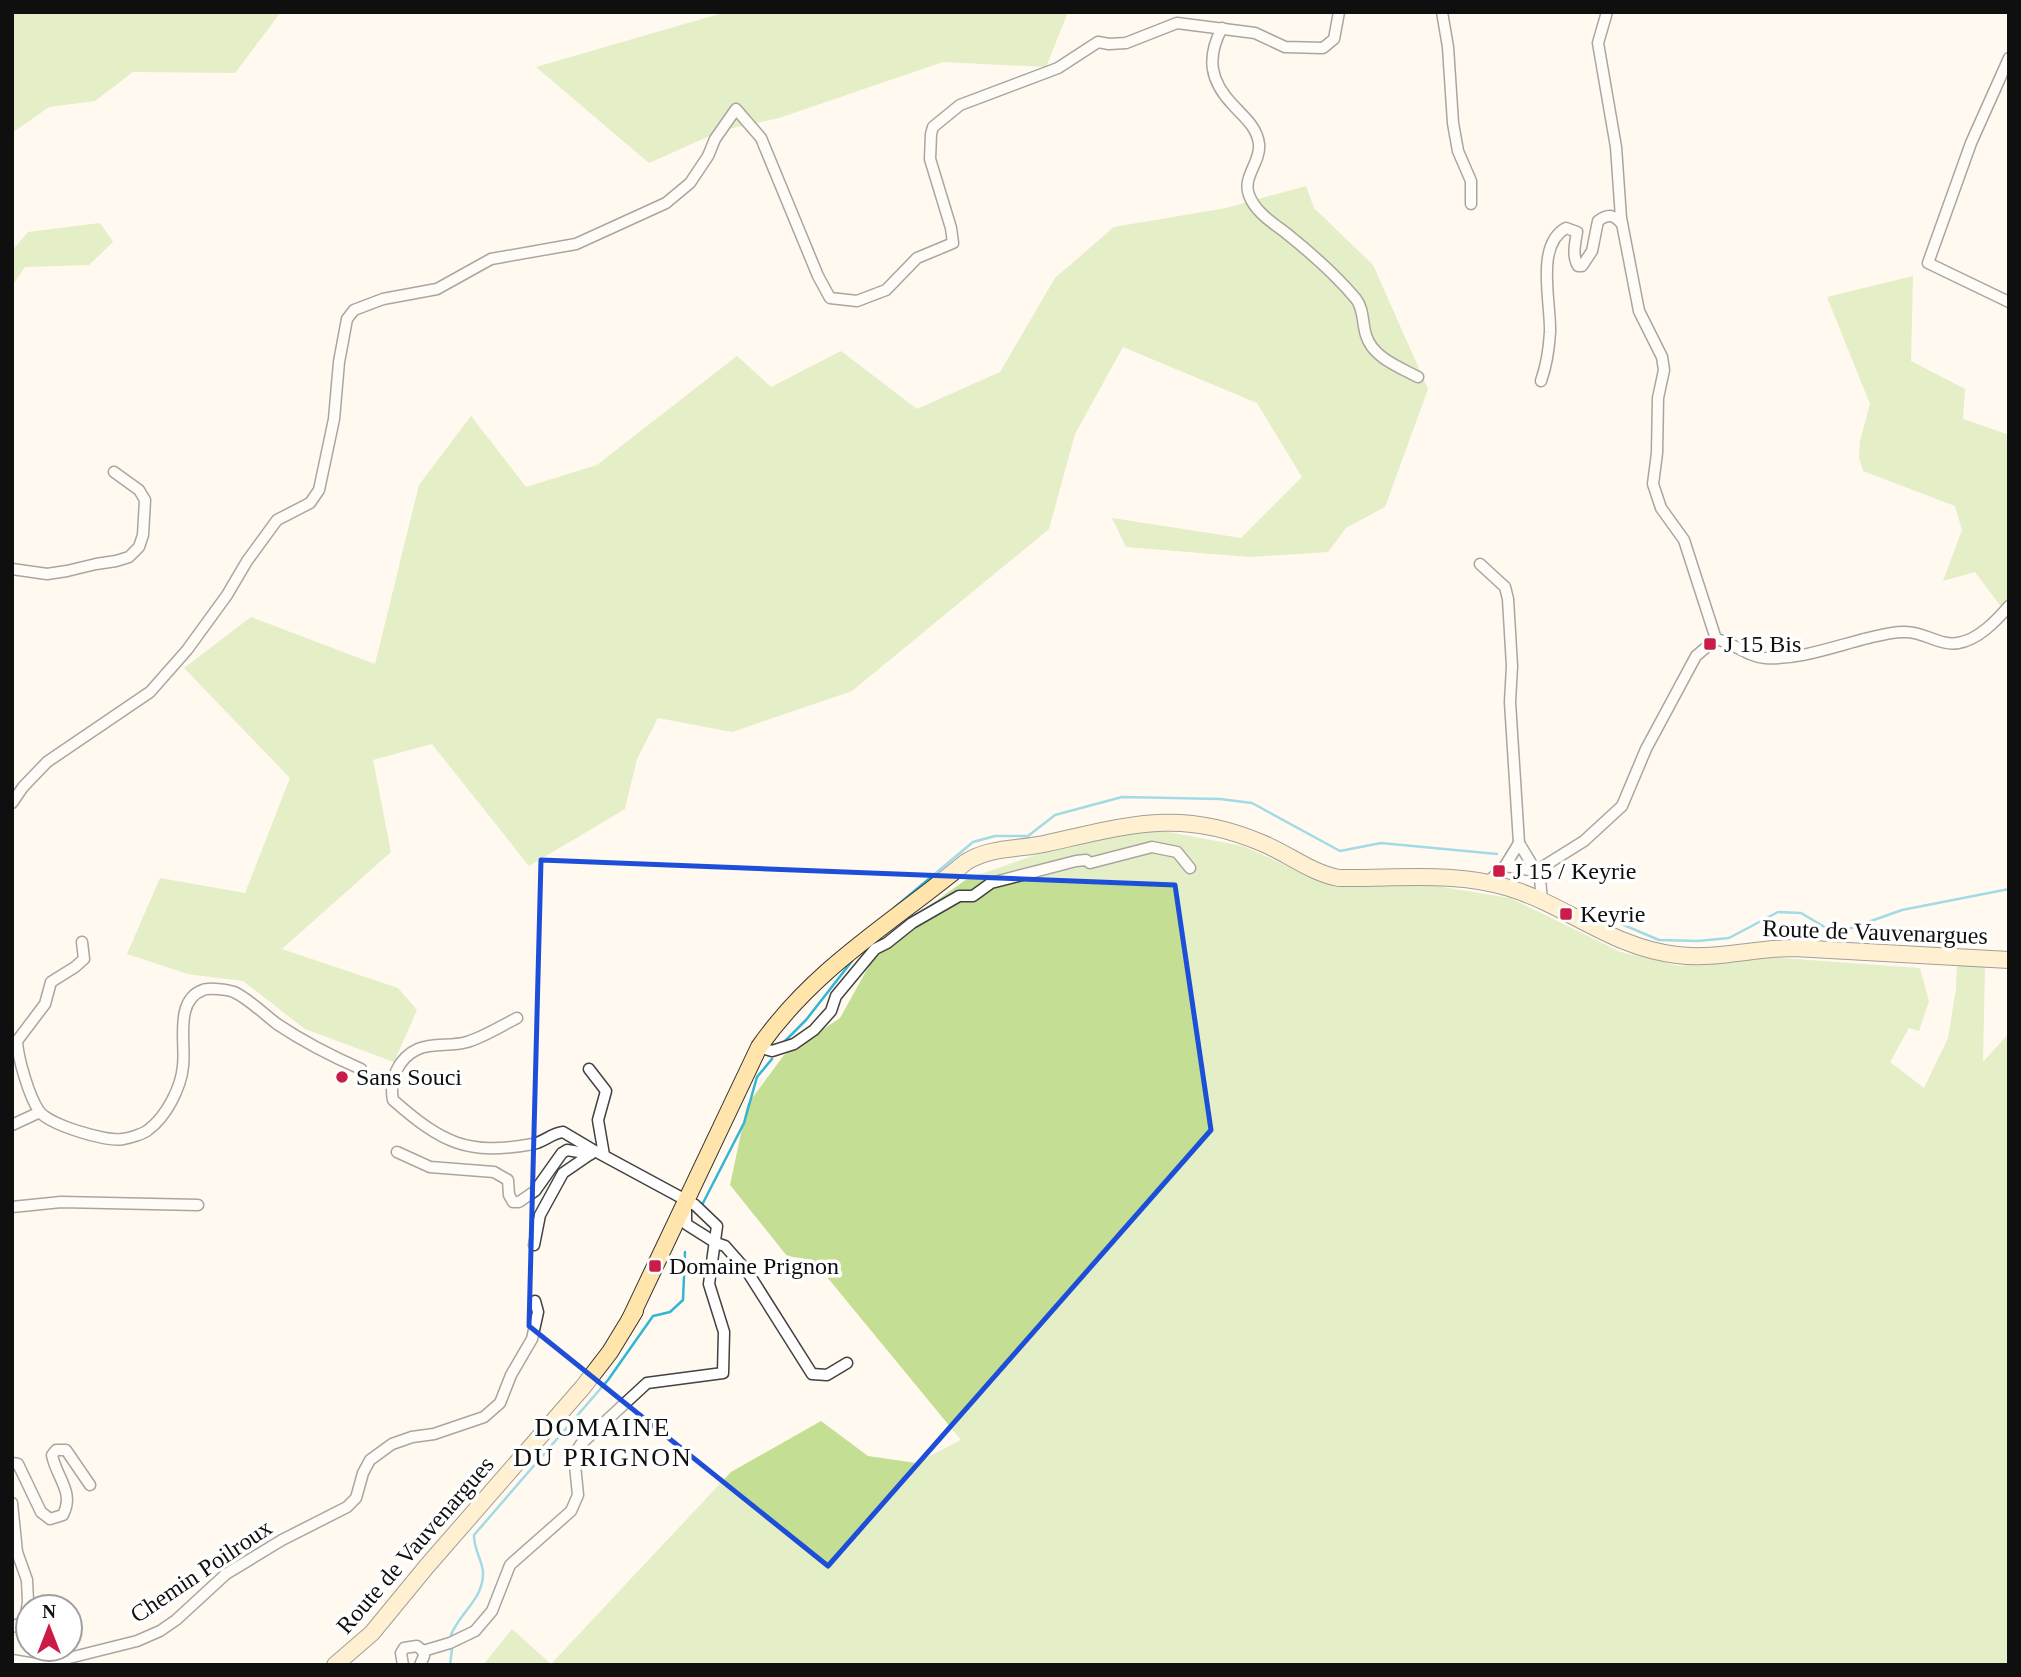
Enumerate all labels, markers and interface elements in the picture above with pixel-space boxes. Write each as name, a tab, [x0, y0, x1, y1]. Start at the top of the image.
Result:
place label: J 15 Bis	[1724, 631, 1801, 657]
marker: J 15 Bis	[1702, 636, 1718, 652]
place label: J 15 / Keyrie	[1513, 858, 1636, 884]
marker: J 15 / Keyrie	[1491, 863, 1507, 879]
place label: Keyrie	[1580, 901, 1645, 927]
marker: Keyrie	[1558, 906, 1574, 922]
street label: Route de Vauvenargues	[1762, 915, 1988, 949]
place label: Sans Souci	[356, 1064, 462, 1090]
marker: Sans Souci	[334, 1069, 350, 1085]
place label: Domaine Prignon	[669, 1253, 839, 1279]
marker: Domaine Prignon	[647, 1258, 663, 1274]
district label: DOMAINE DU PRIGNON	[513, 1413, 693, 1472]
street label: Route de Vauvenargues	[331, 1451, 499, 1639]
street label: Chemin Poilroux	[125, 1514, 277, 1628]
north arrow	[14, 1593, 84, 1663]
text: N	[42, 1601, 56, 1622]

